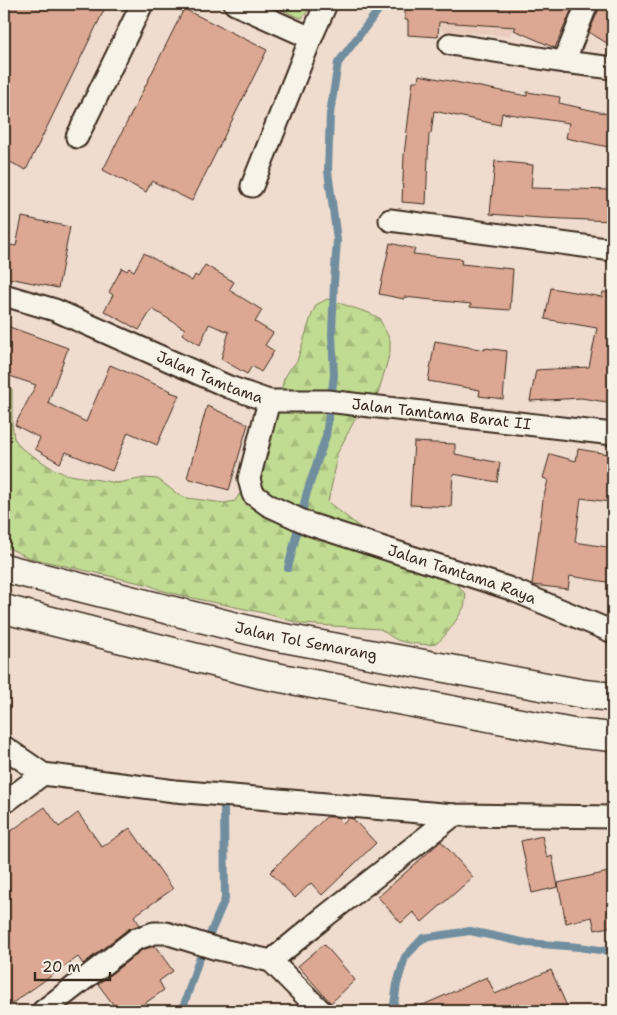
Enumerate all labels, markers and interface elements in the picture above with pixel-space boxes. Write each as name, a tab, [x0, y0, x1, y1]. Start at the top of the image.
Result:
street label: Jalan Tamtama	[153, 346, 266, 408]
street label: Jalan Tamtama Barat II	[351, 394, 532, 434]
street label: Jalan Tamtama Raya	[385, 540, 540, 609]
street label: Jalan Tol Semarang	[233, 617, 379, 665]
scale bar	[35, 950, 110, 982]
text: 20 m	[42, 957, 81, 977]

